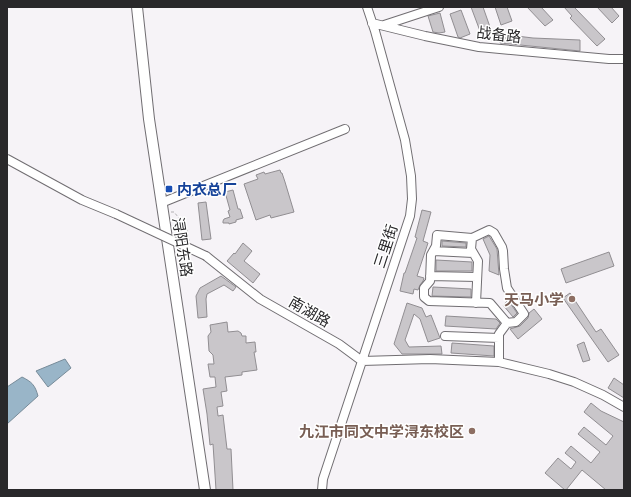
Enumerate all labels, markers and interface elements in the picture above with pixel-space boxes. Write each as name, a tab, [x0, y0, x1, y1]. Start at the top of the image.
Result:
street label: 战备路	[476, 23, 522, 45]
place label: 内衣总厂	[177, 180, 237, 198]
marker: 内衣总厂	[164, 184, 174, 194]
street label: 浔阳东路	[169, 216, 197, 278]
street label: 三里街	[369, 222, 401, 270]
place label: 天马小学	[504, 290, 564, 308]
street label: 南湖路	[286, 292, 334, 330]
marker: 天马小学	[567, 294, 577, 304]
place label: 九江市同文中学浔东校区	[299, 422, 464, 440]
marker: 九江市同文中学浔东校区	[467, 426, 477, 436]

